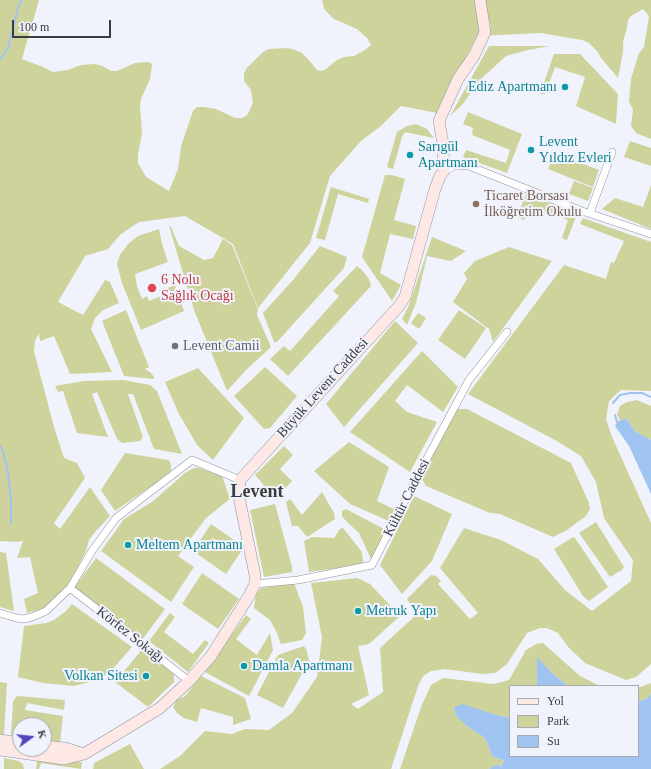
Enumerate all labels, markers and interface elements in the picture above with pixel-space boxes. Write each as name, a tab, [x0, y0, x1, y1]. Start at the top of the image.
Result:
scale bar	[14, 12, 113, 38]
text: 100 m	[19, 20, 49, 34]
place label: Ediz Apartmanı	[468, 79, 557, 95]
marker: Ediz Apartmanı	[560, 82, 570, 92]
place label: Levent Yıldız Evleri	[539, 134, 612, 166]
place label: Sarıgül Apartmanı	[418, 139, 478, 172]
marker: Levent Yıldız Evleri	[526, 145, 536, 155]
marker: Sarıgül Apartmanı	[405, 150, 415, 160]
place label: Ticaret Borsası İlköğretim Okulu	[484, 188, 582, 220]
marker: Ticaret Borsası İlköğretim Okulu	[471, 199, 481, 209]
place label: 6 Nolu Sağlık Ocağı	[161, 272, 234, 304]
marker: 6 Nolu Sağlık Ocağı	[146, 282, 158, 294]
street label: Büyük Levent Caddesi	[274, 335, 372, 441]
place label: Levent Camii	[183, 338, 260, 354]
marker: Levent Camii	[170, 341, 180, 351]
street label: Kültür Caddesi	[380, 456, 434, 540]
district label: Levent	[231, 481, 283, 503]
place label: Meltem Apartmanı	[136, 537, 243, 553]
marker: Meltem Apartmanı	[123, 540, 133, 550]
street label: Körfez Sokağı	[93, 603, 167, 667]
place label: Metruk Yapı	[366, 603, 437, 619]
marker: Metruk Yapı	[353, 606, 363, 616]
place label: Damla Apartmanı	[252, 658, 353, 674]
marker: Damla Apartmanı	[239, 661, 249, 671]
place label: Volkan Sitesi	[64, 668, 138, 684]
marker: Volkan Sitesi	[141, 671, 151, 681]
legend	[509, 685, 639, 757]
text: Yol	[547, 694, 564, 708]
text: Park	[547, 714, 569, 728]
north arrow	[12, 717, 52, 757]
text: K	[36, 728, 50, 740]
text: Su	[547, 734, 560, 748]

